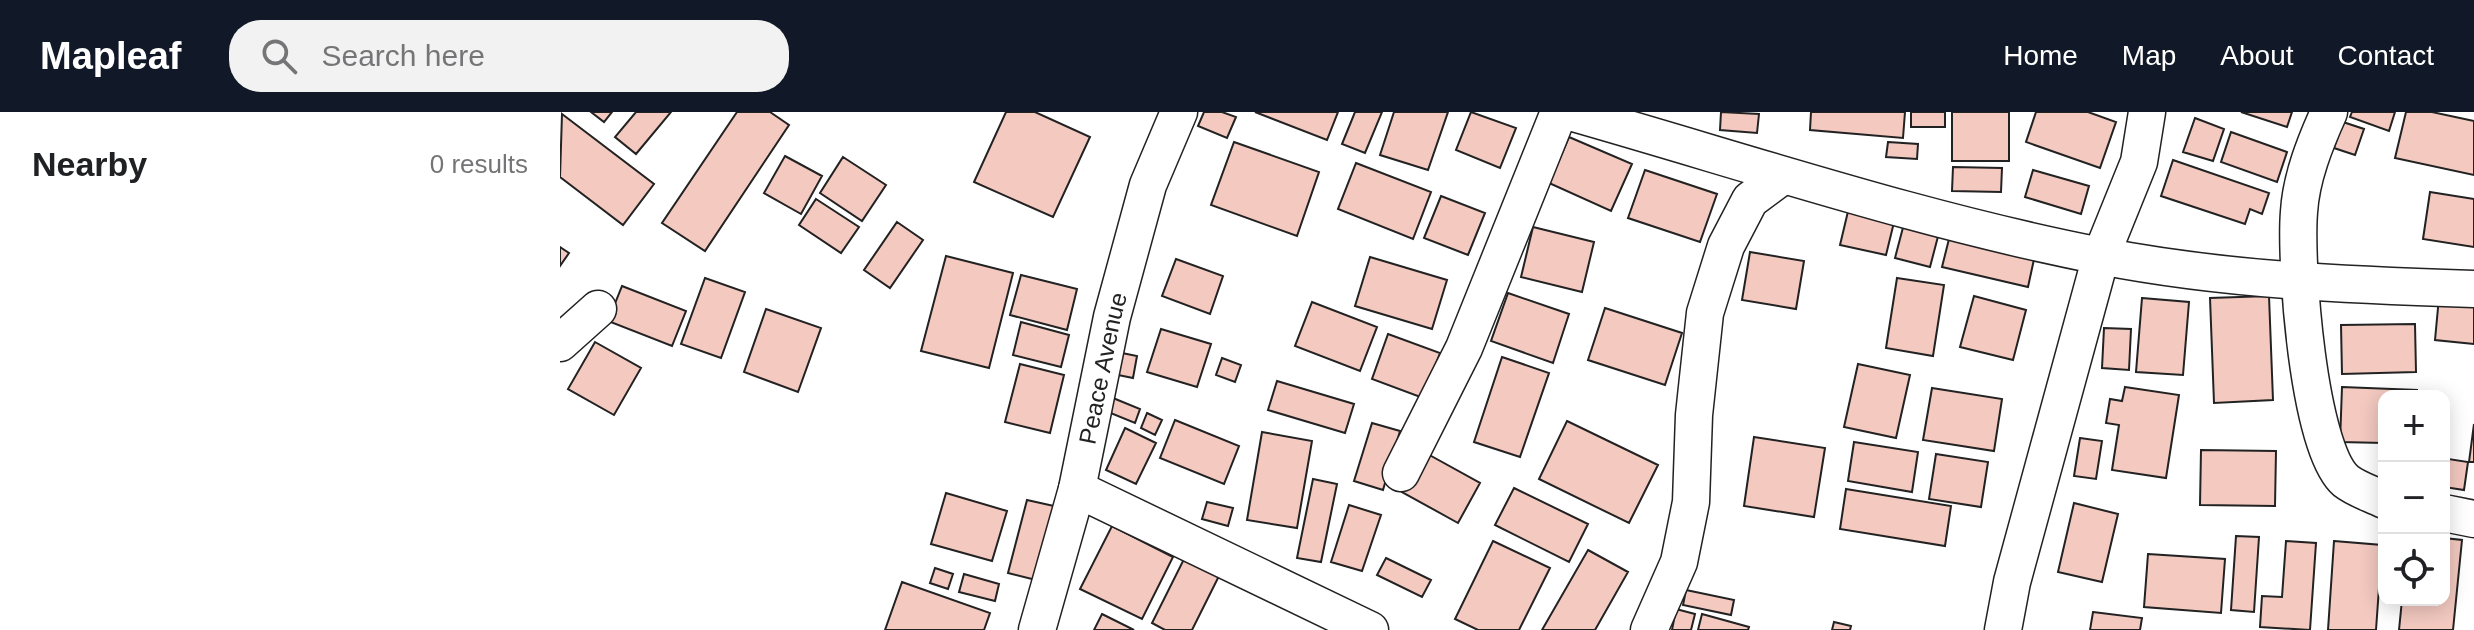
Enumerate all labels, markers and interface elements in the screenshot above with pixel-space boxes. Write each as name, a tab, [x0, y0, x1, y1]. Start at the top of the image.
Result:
search box	[229, 20, 789, 92]
icon: search	[257, 34, 301, 78]
text: Mapleaf	[40, 35, 181, 77]
text: Search here	[321, 39, 485, 72]
text: Home	[2003, 40, 2078, 71]
text: Map	[2122, 40, 2176, 71]
text: About	[2220, 40, 2294, 71]
text: Contact	[2338, 40, 2434, 71]
text: Nearby	[32, 145, 147, 183]
text: 0 results	[430, 149, 528, 179]
street label: Peace Avenue	[1073, 289, 1132, 446]
map controls	[2378, 390, 2450, 606]
button: +	[2378, 390, 2450, 462]
button: −	[2378, 462, 2450, 534]
button: locate	[2378, 534, 2450, 606]

